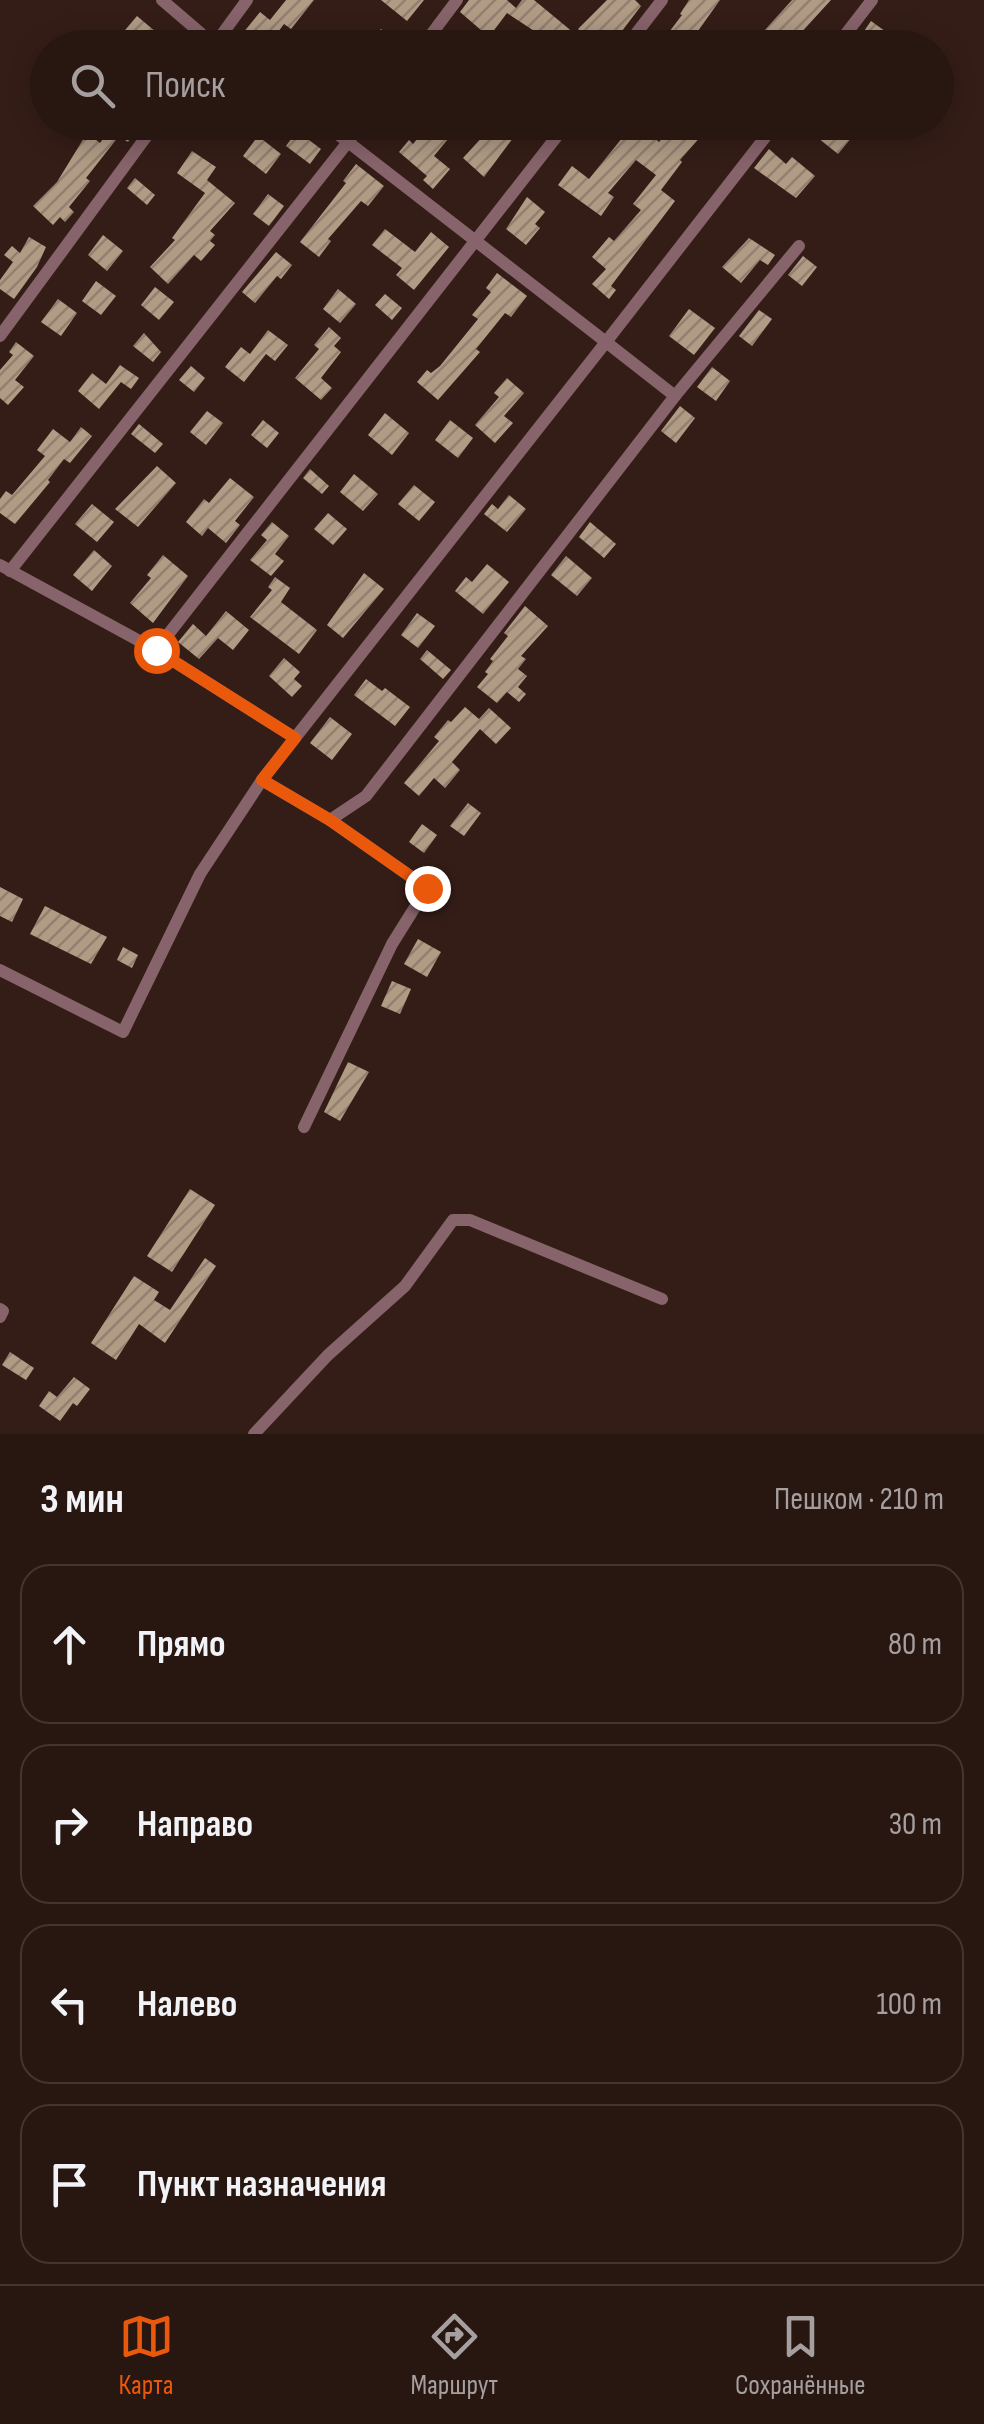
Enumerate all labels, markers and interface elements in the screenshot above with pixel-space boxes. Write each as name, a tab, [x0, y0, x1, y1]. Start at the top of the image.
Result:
search box	[30, 30, 954, 140]
icon: search	[65, 58, 120, 113]
text: Поиск	[145, 63, 225, 108]
route start	[134, 628, 180, 674]
route end	[405, 866, 451, 912]
text: 3 мин	[40, 1474, 124, 1525]
text: Пешком · 210 m	[774, 1480, 944, 1519]
icon: ahead	[42, 1617, 97, 1672]
text: Прямо	[137, 1622, 226, 1667]
text: 80 m	[888, 1625, 942, 1664]
icon: right	[42, 1797, 97, 1852]
text: Направо	[137, 1802, 253, 1847]
text: 30 m	[889, 1805, 942, 1844]
icon: left	[42, 1977, 97, 2032]
text: Налево	[137, 1982, 237, 2027]
text: 100 m	[877, 1985, 942, 2024]
icon: arrive	[42, 2157, 97, 2212]
text: Пункт назначения	[137, 2162, 386, 2207]
tab: Карта	[118, 2309, 174, 2402]
tab: Маршрут	[410, 2309, 498, 2402]
tab: Сохранённые	[735, 2309, 866, 2402]

